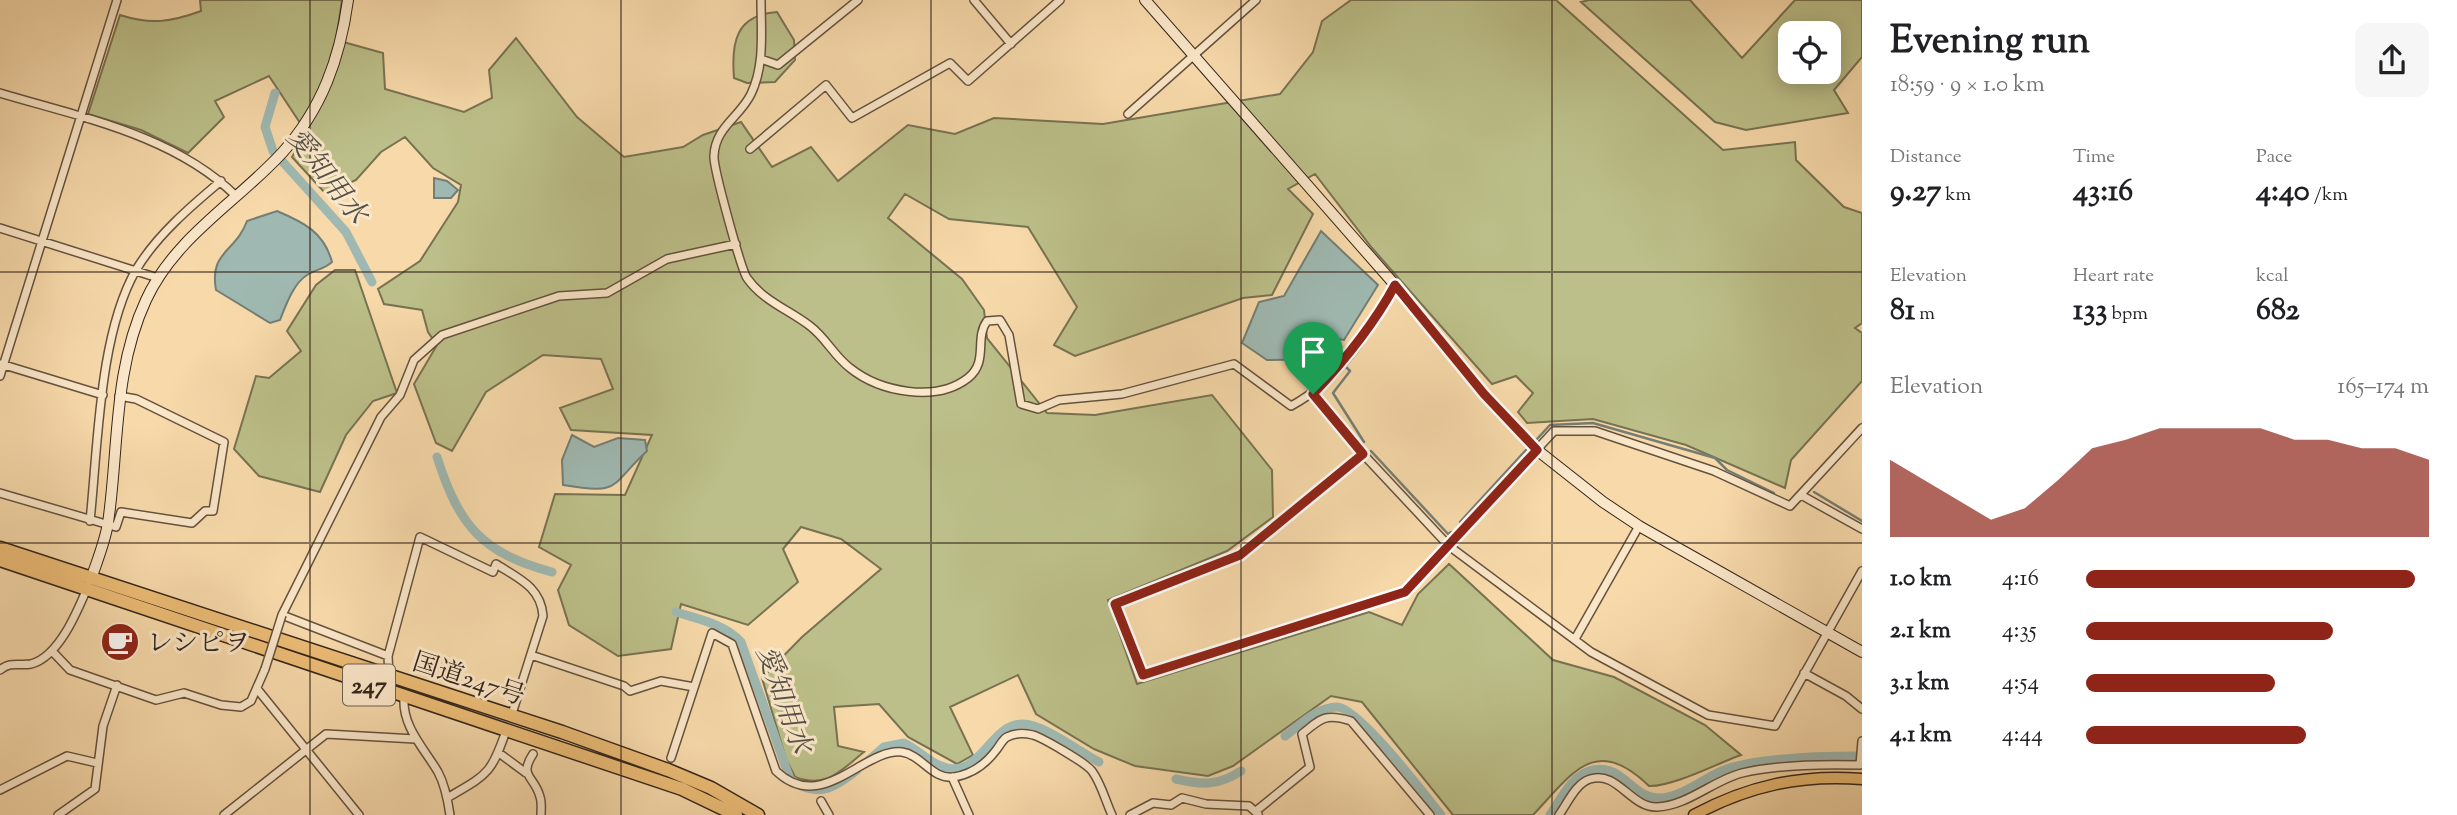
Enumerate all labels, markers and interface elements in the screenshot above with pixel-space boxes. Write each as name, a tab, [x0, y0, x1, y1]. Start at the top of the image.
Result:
text: Evening run	[1890, 16, 2090, 70]
map controls	[1778, 21, 1841, 84]
button: locate	[1778, 21, 1841, 84]
button: share	[2355, 23, 2429, 97]
text: 18:59 · 9 × 1.0 km	[1890, 69, 2045, 102]
water label: 愛知用水	[275, 120, 378, 236]
text: Distance	[1890, 144, 1962, 171]
text: Time	[2073, 144, 2115, 171]
text: Pace	[2256, 144, 2292, 171]
text: 9.27	[1890, 171, 1941, 214]
text: 43:16	[2073, 171, 2133, 214]
text: 4:40	[2256, 171, 2310, 214]
text: km	[1941, 182, 1971, 209]
text: /km	[2310, 182, 2348, 209]
text: Elevation	[1890, 263, 1967, 290]
text: Heart rate	[2073, 263, 2154, 290]
text: kcal	[2256, 263, 2289, 290]
text: 81	[1890, 290, 1915, 333]
text: 133	[2073, 290, 2107, 333]
text: 682	[2256, 290, 2300, 333]
text: m	[1915, 301, 1935, 328]
text: bpm	[2107, 301, 2148, 328]
pin	[1283, 322, 1343, 394]
icon: arrive	[1294, 333, 1332, 371]
text: Elevation	[1890, 371, 1983, 404]
text: 165–174 m	[2337, 371, 2429, 404]
text: 1.0 km	[1890, 563, 1952, 596]
text: 4:16	[2002, 563, 2039, 596]
text: 2.1 km	[1890, 615, 1951, 648]
text: 4:35	[2002, 615, 2037, 648]
cafe icon: レシピヲ	[99, 621, 141, 663]
place label: レシピヲ	[147, 626, 250, 663]
water label: 愛知用水	[744, 641, 821, 762]
street label: 国道247号	[407, 645, 529, 716]
road number: 247	[343, 664, 395, 706]
text: 3.1 km	[1890, 667, 1949, 700]
text: 4:54	[2002, 667, 2039, 700]
text: 4.1 km	[1890, 719, 1952, 752]
text: 4:44	[2002, 719, 2043, 752]

